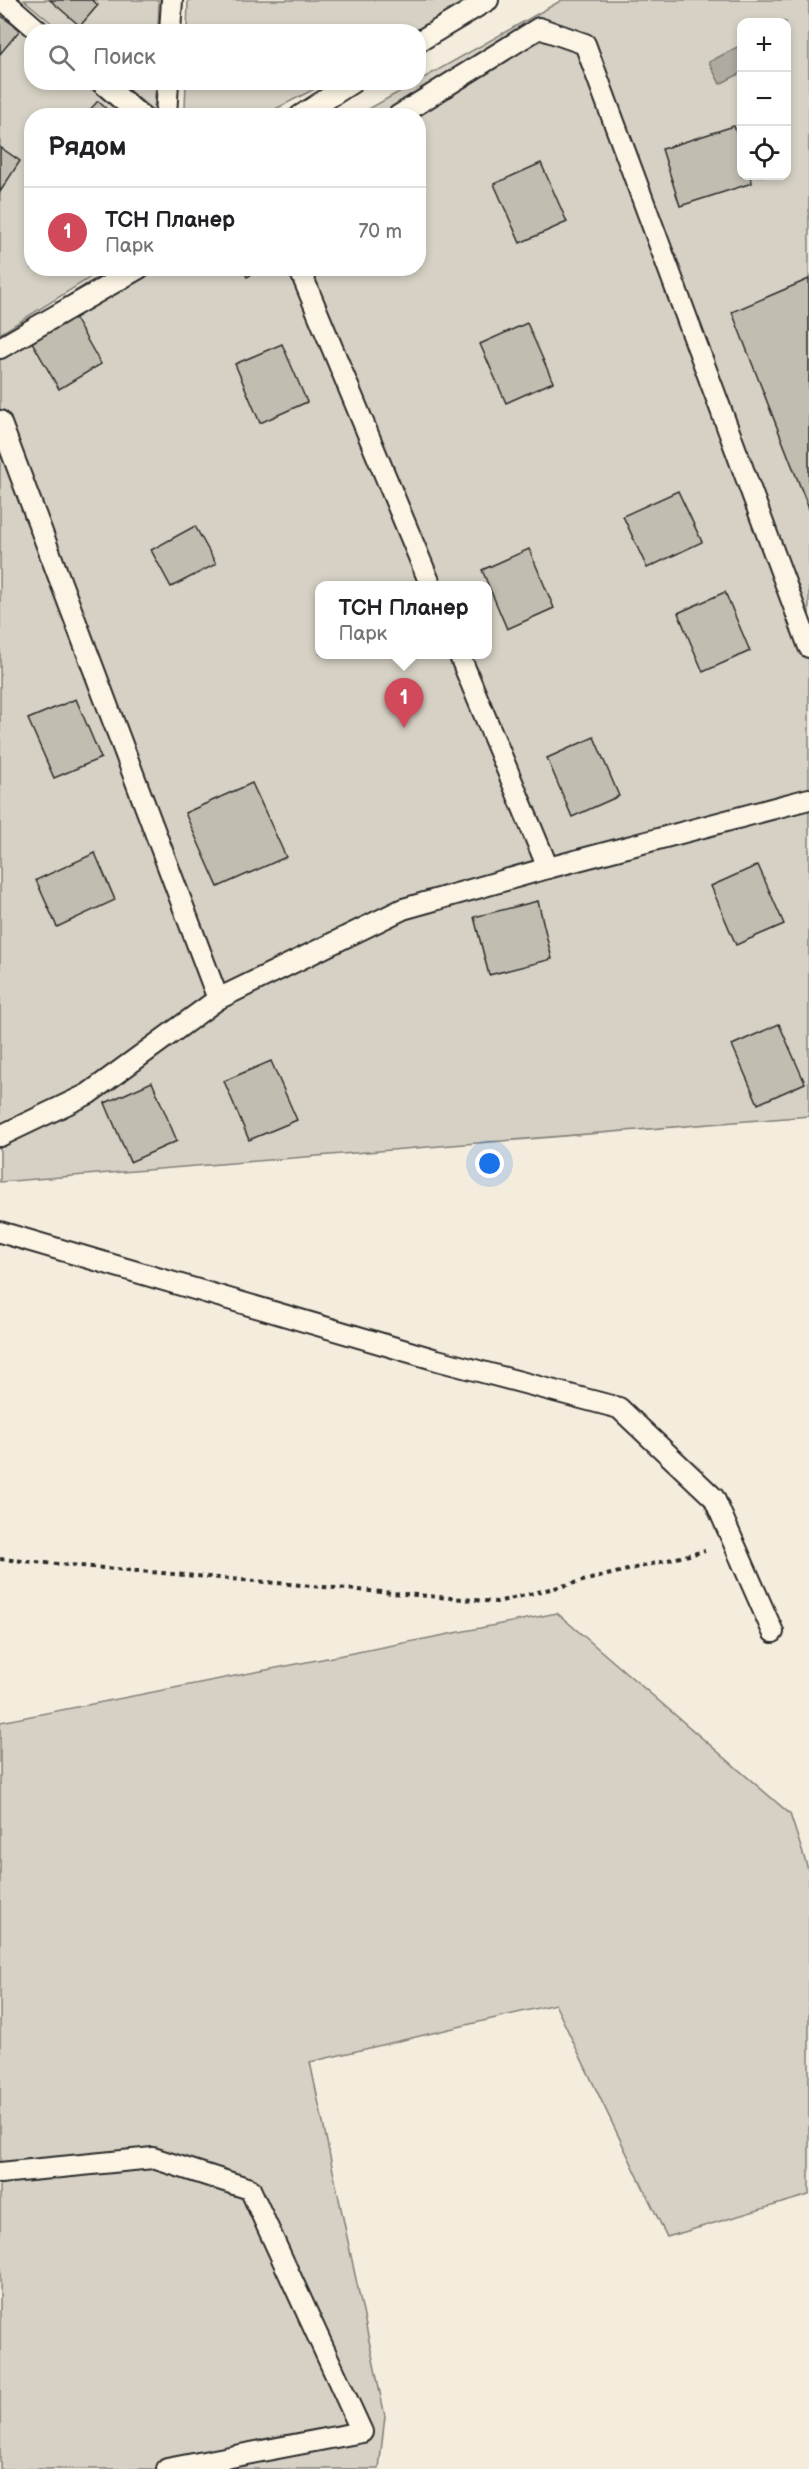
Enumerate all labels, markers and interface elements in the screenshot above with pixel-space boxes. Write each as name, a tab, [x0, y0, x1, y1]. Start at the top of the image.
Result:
map controls	[737, 18, 791, 180]
button: +	[737, 18, 791, 72]
search box	[24, 24, 426, 90]
icon: search	[45, 41, 78, 74]
text: Поиск	[93, 44, 156, 71]
button: −	[737, 72, 791, 126]
button: locate	[737, 126, 791, 180]
text: Рядом	[48, 132, 126, 163]
text: ТСН Планер	[105, 207, 235, 234]
text: 1	[63, 220, 72, 244]
text: 70 m	[358, 220, 402, 244]
text: Парк	[105, 234, 154, 258]
popup	[315, 581, 492, 659]
text: ТСН Планер	[339, 595, 468, 622]
text: Парк	[339, 622, 387, 646]
pin: 1	[384, 678, 424, 728]
your location	[475, 1149, 504, 1178]

